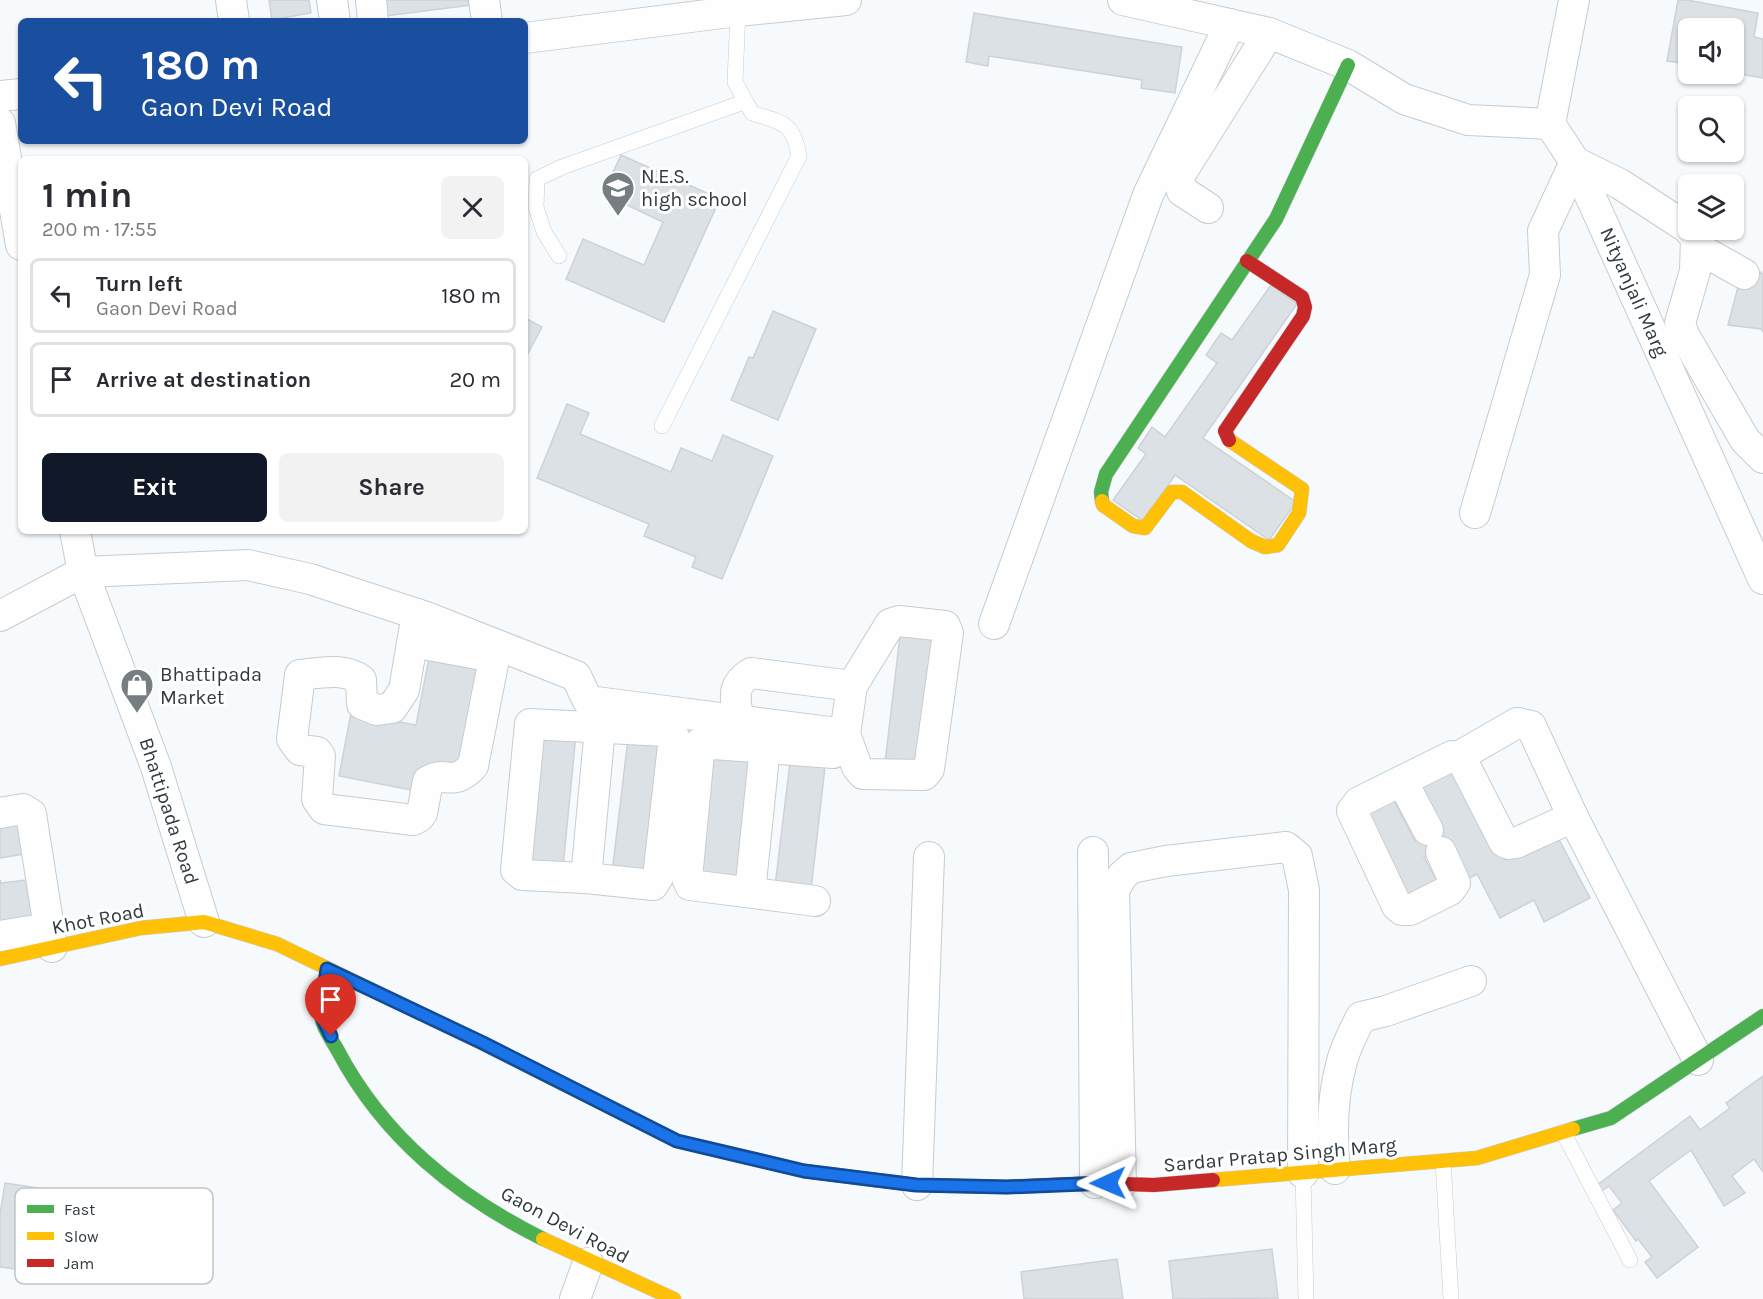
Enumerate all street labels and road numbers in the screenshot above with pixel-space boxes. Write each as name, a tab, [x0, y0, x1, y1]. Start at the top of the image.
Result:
street label: Nityanjali Marg	[1595, 224, 1673, 360]
street label: Bhattipada Road	[134, 735, 204, 887]
street label: Khot Road	[50, 899, 146, 939]
street label: Sardar Pratap Singh Marg	[1163, 1133, 1397, 1177]
street label: Gaon Devi Road	[497, 1182, 633, 1268]

